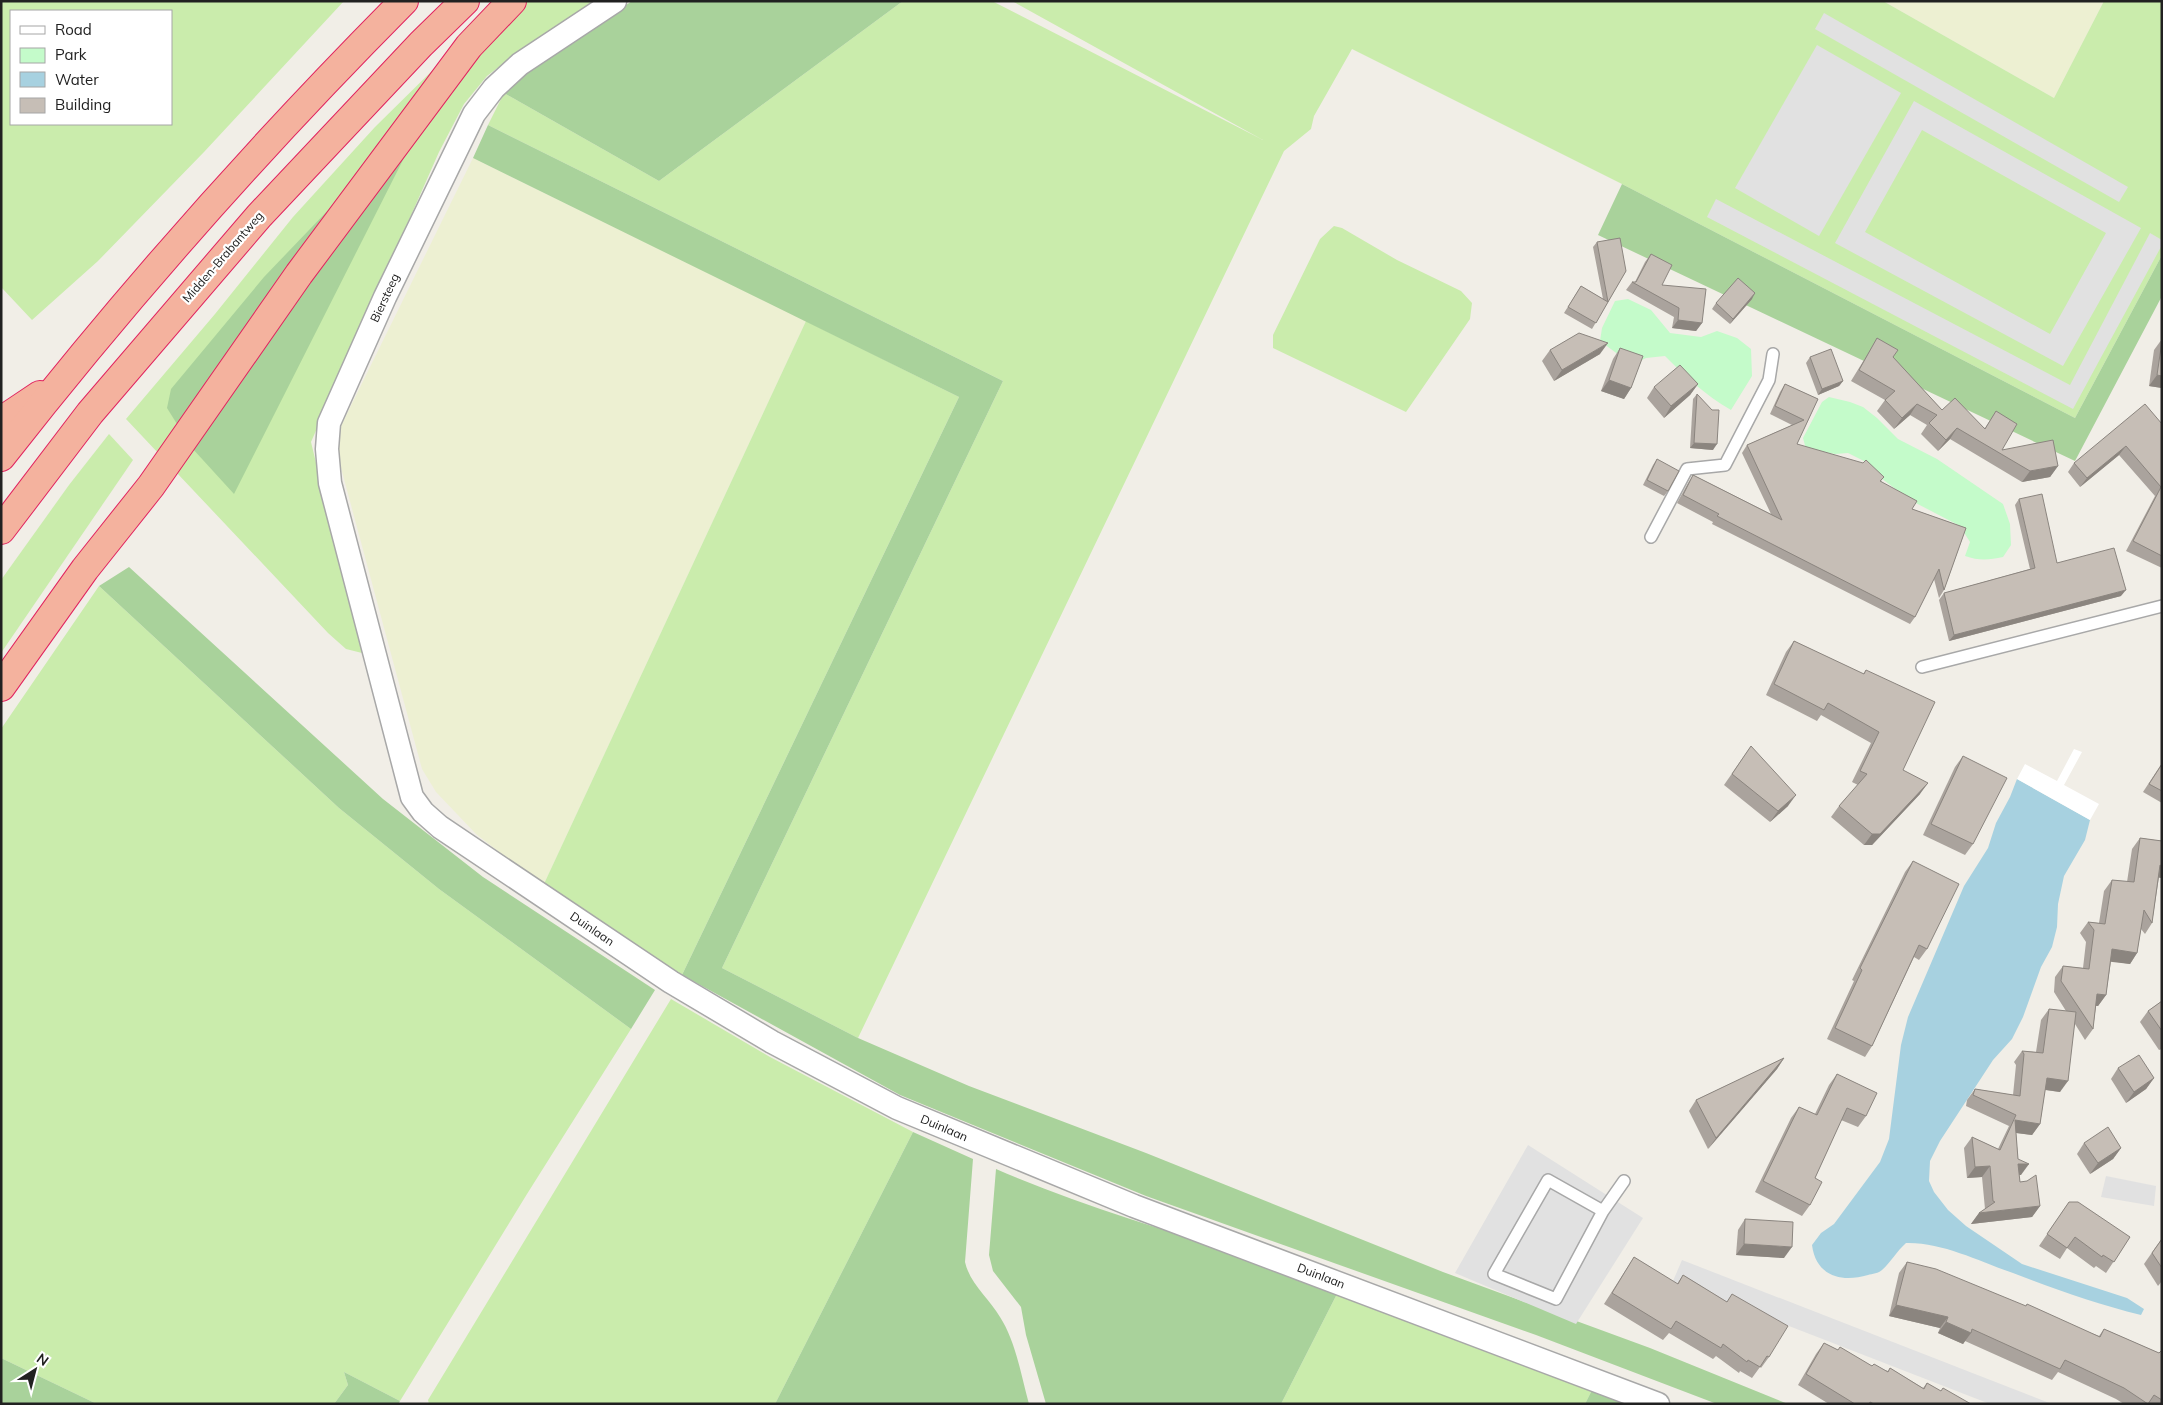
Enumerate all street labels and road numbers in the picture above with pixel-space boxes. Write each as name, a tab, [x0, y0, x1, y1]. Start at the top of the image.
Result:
street label: Midden-Brabantweg	[179, 208, 266, 305]
street label: Biersteeg	[367, 271, 402, 325]
street label: Duinlaan	[567, 908, 617, 949]
street label: Duinlaan	[918, 1111, 970, 1144]
street label: Duinlaan	[1295, 1260, 1347, 1292]

